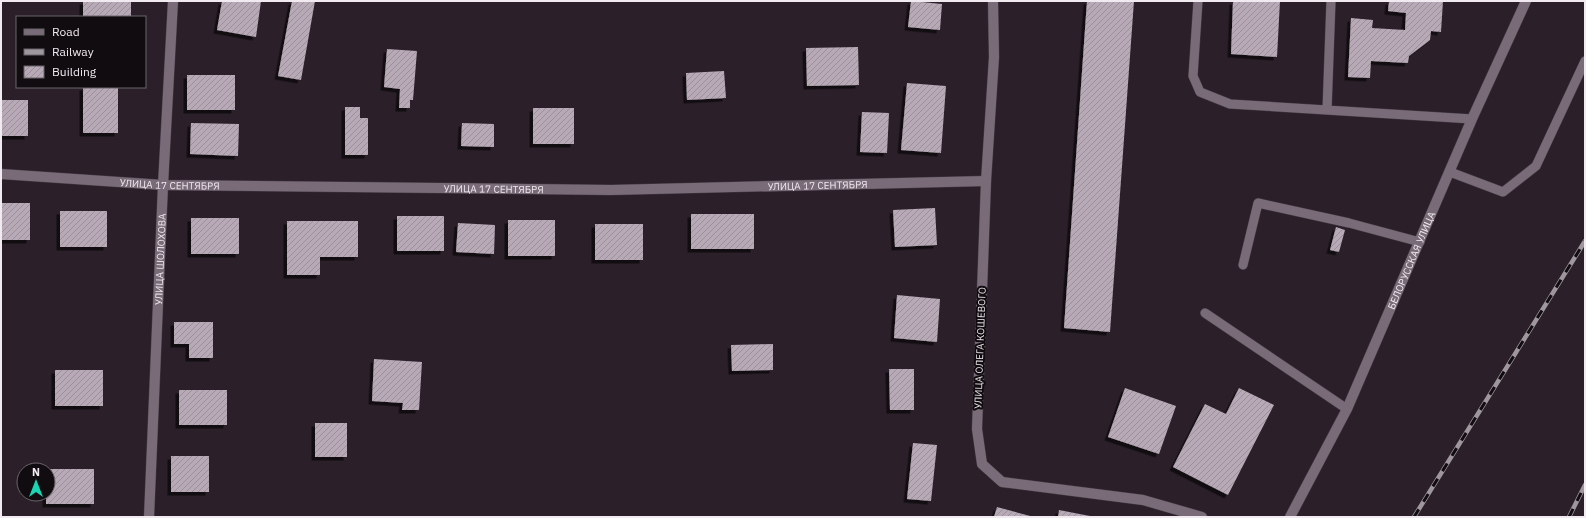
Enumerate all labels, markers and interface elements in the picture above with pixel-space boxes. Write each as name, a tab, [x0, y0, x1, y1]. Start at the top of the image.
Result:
legend	[16, 16, 146, 88]
text: Road	[52, 24, 80, 39]
text: Railway	[52, 44, 94, 59]
text: Building	[52, 64, 97, 79]
street label: УЛИЦА 17 СЕНТЯБРЯ	[119, 176, 220, 192]
street label: УЛИЦА 17 СЕНТЯБРЯ	[767, 177, 868, 193]
street label: УЛИЦА 17 СЕНТЯБРЯ	[444, 182, 544, 196]
street label: БЕЛОРУССКАЯ УЛИЦА	[1384, 209, 1438, 311]
street label: УЛИЦА ШОЛОХОВА	[151, 213, 168, 305]
street label: УЛИЦА ОЛЕГА КОШЕВОГО	[971, 287, 989, 409]
north arrow	[16, 462, 56, 502]
text: N	[32, 465, 40, 479]

